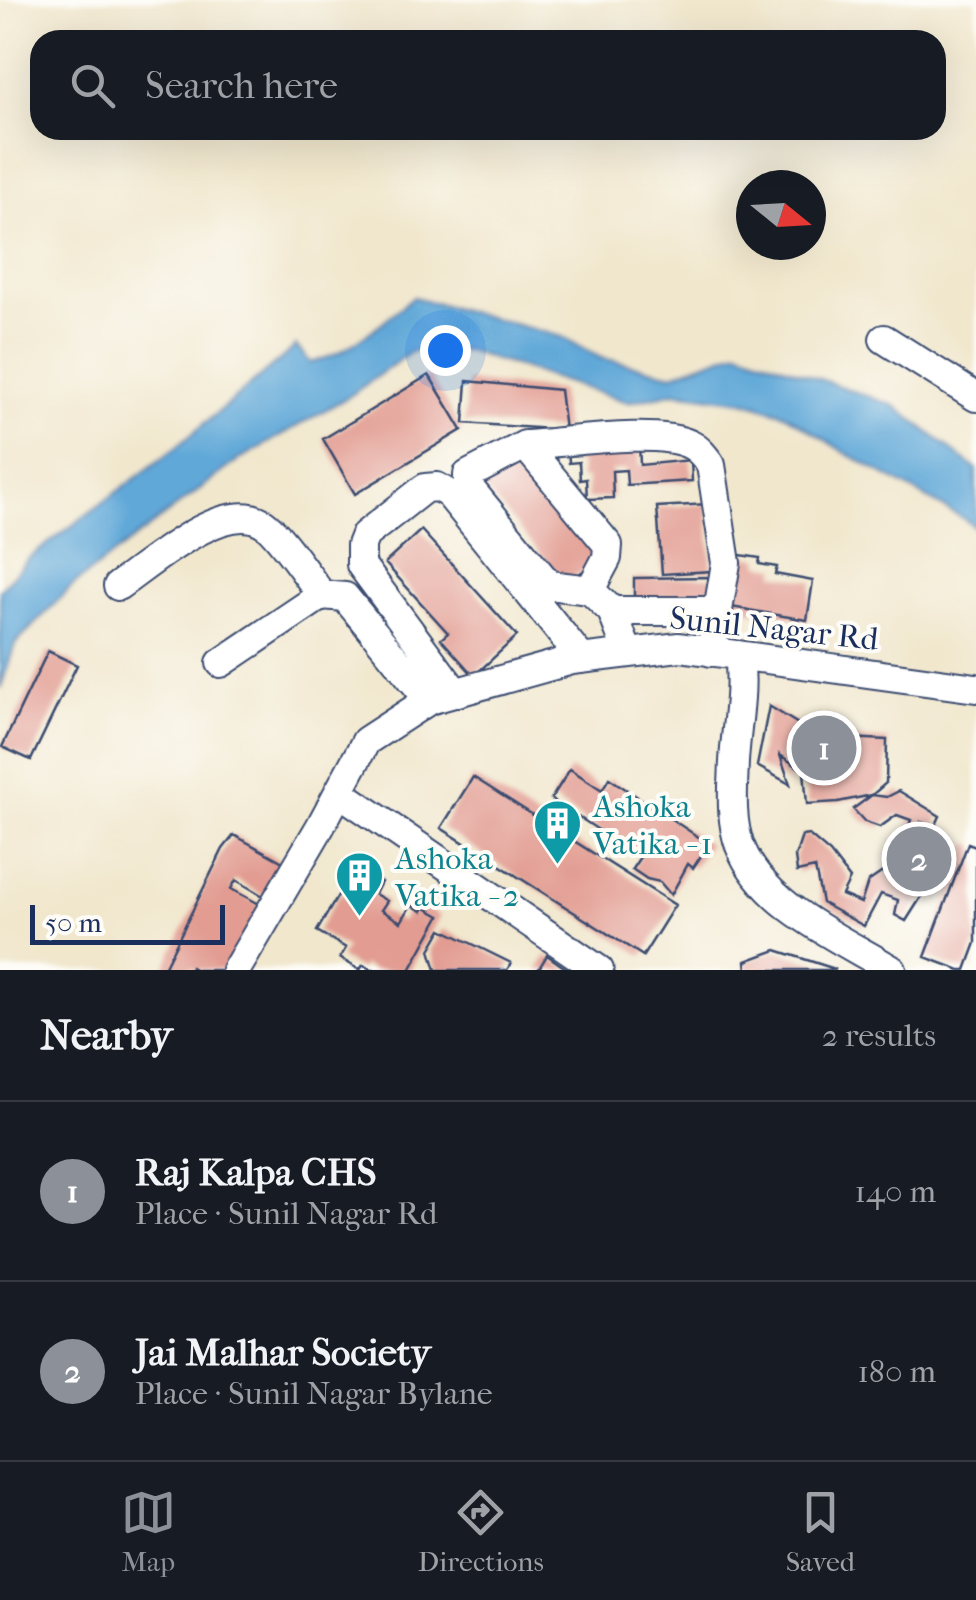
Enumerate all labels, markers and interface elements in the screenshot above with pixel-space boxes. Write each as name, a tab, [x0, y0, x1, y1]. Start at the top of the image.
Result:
search box	[30, 30, 946, 140]
icon: search	[65, 58, 120, 113]
text: Search here	[145, 63, 338, 108]
north arrow	[736, 170, 826, 260]
your location	[420, 325, 471, 376]
street label: Sunil Nagar Rd	[668, 599, 881, 658]
pin: 1	[792, 710, 856, 786]
place label: Ashoka Vatika - 1	[591, 788, 712, 862]
building icon: Ashoka Vatika - 1	[532, 798, 584, 866]
pin: 2	[886, 822, 952, 896]
place label: Ashoka Vatika - 2	[393, 840, 519, 914]
building icon: Ashoka Vatika - 2	[334, 850, 386, 918]
scale bar	[30, 900, 225, 944]
text: 50 m	[45, 906, 102, 939]
text: Nearby	[40, 1011, 172, 1060]
text: 2 results	[822, 1017, 936, 1054]
text: Raj Kalpa CHS	[135, 1150, 376, 1195]
text: 1	[67, 1173, 78, 1210]
text: 140 m	[855, 1173, 936, 1210]
text: Place · Sunil Nagar Rd	[135, 1195, 437, 1232]
text: Jai Malhar Society	[135, 1330, 431, 1375]
text: 2	[64, 1353, 81, 1390]
text: 180 m	[857, 1353, 936, 1390]
text: Place · Sunil Nagar Bylane	[135, 1375, 493, 1412]
tab: Map	[121, 1485, 176, 1578]
tab: Directions	[418, 1485, 544, 1578]
tab: Saved	[786, 1485, 855, 1578]

